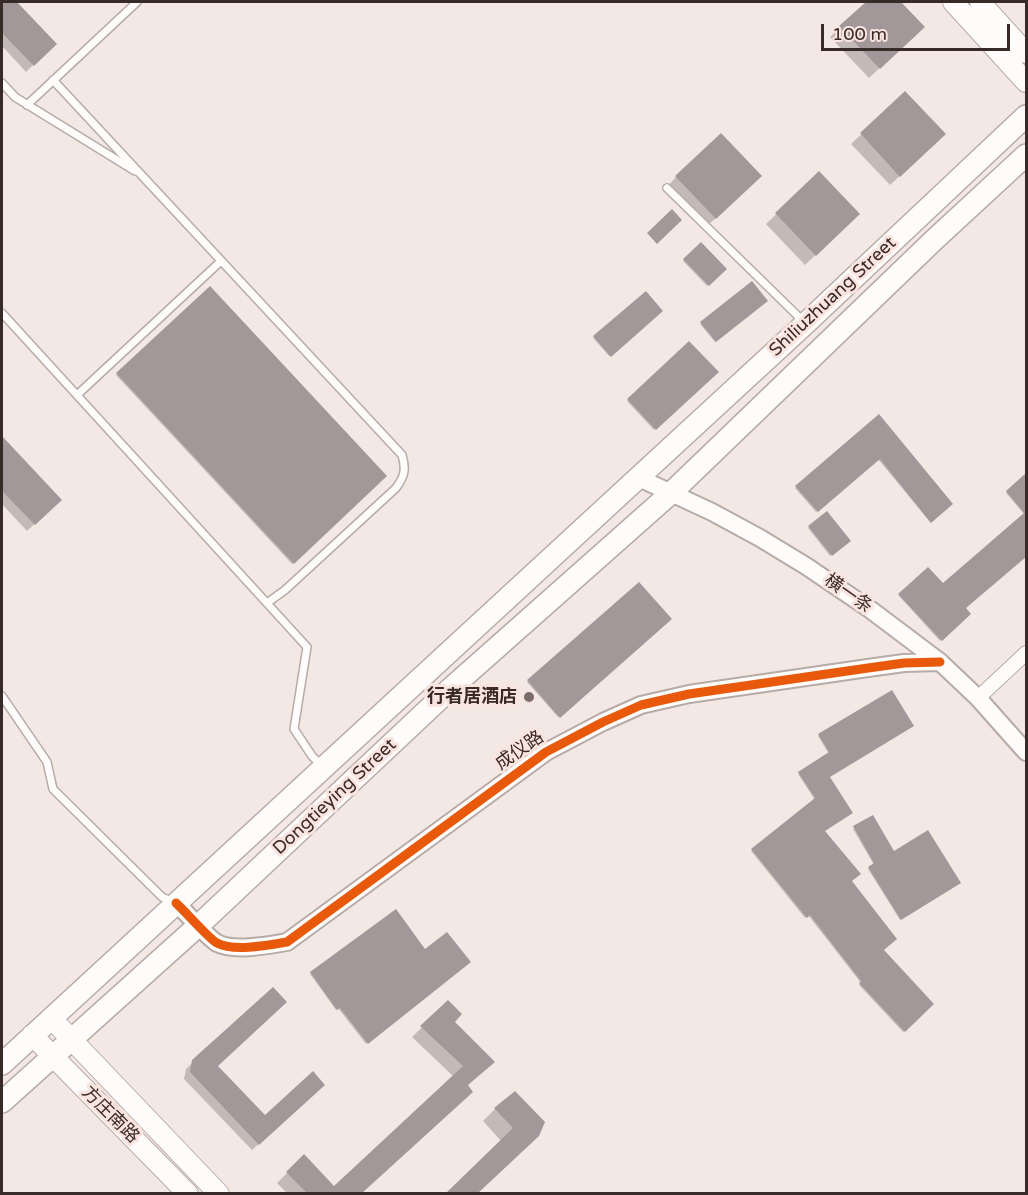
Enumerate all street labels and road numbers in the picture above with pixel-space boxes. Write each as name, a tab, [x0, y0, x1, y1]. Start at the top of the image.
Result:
street label: Shiliuzhuang Street	[765, 233, 901, 361]
street label: 横一条	[820, 570, 876, 618]
street label: 成仪路	[492, 727, 548, 775]
street label: Dongtieying Street	[269, 734, 401, 860]
street label: 方庄南路	[77, 1082, 143, 1148]

